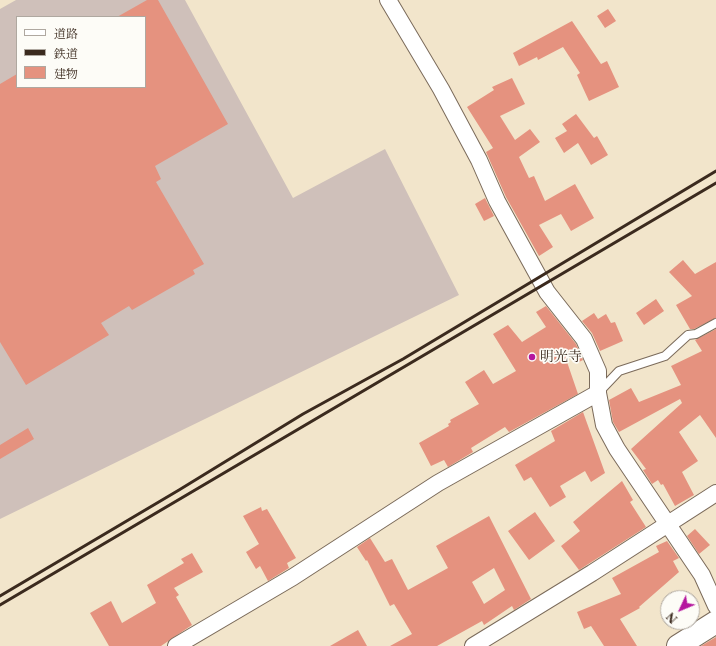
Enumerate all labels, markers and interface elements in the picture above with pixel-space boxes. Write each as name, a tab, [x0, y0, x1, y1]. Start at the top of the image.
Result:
legend	[16, 16, 146, 88]
text: 道路	[54, 26, 78, 41]
text: 鉄道	[54, 46, 78, 61]
text: 建物	[54, 66, 78, 81]
place label: 明光寺	[540, 349, 582, 365]
marker: 明光寺	[527, 352, 537, 362]
north arrow	[660, 590, 700, 630]
text: N	[664, 609, 680, 626]

